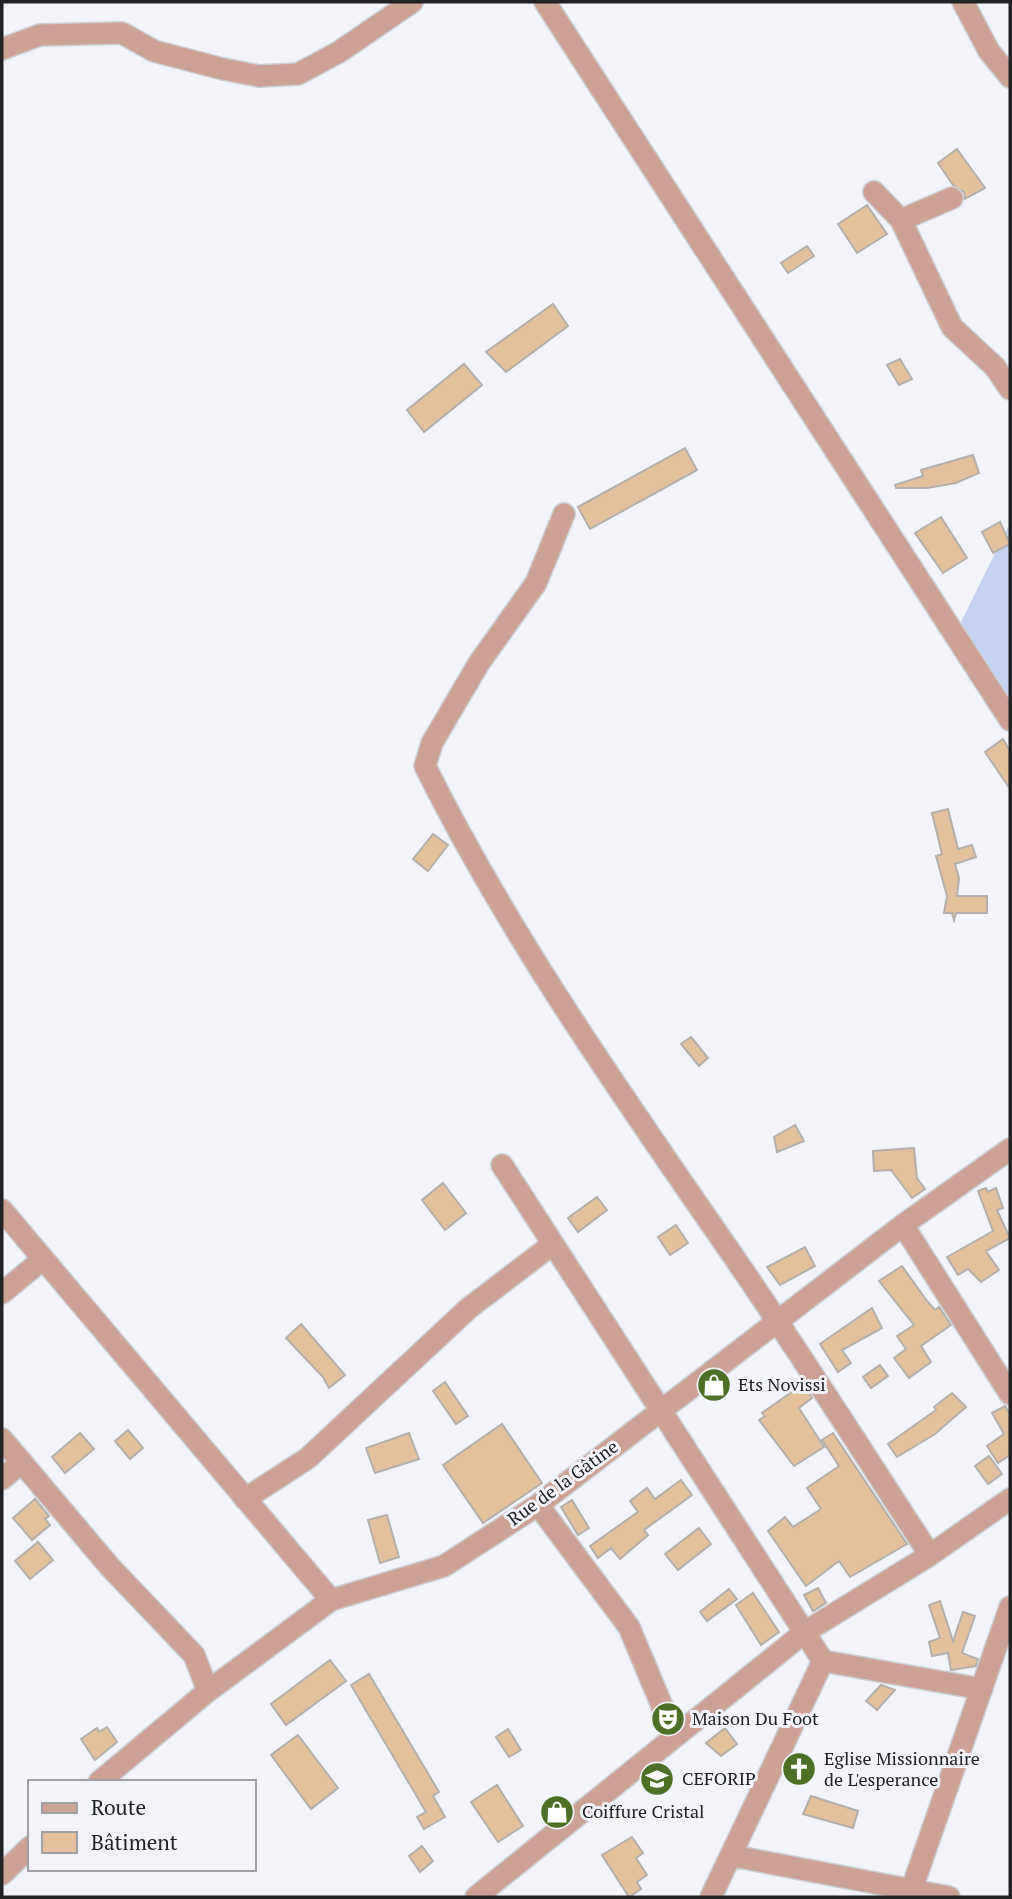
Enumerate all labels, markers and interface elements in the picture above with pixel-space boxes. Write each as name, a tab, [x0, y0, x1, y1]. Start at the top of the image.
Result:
shop icon: Ets Novissi	[695, 1366, 733, 1404]
place label: Ets Novissi	[738, 1372, 826, 1396]
street label: Rue de la Gâtine	[502, 1434, 622, 1530]
theatre icon: Maison Du Foot	[649, 1700, 687, 1738]
place label: Maison Du Foot	[692, 1706, 819, 1730]
place label: Eglise Missionnaire de L'esperance	[824, 1746, 980, 1791]
church icon: Eglise Missionnaire de L'esperance	[780, 1750, 818, 1788]
school or university icon: CEFORIP	[638, 1760, 676, 1798]
place label: CEFORIP	[682, 1766, 756, 1790]
legend	[28, 1780, 256, 1871]
text: Route	[91, 1793, 146, 1821]
shop icon: Coiffure Cristal	[538, 1793, 576, 1831]
place label: Coiffure Cristal	[582, 1799, 704, 1823]
text: Bâtiment	[91, 1828, 178, 1856]

